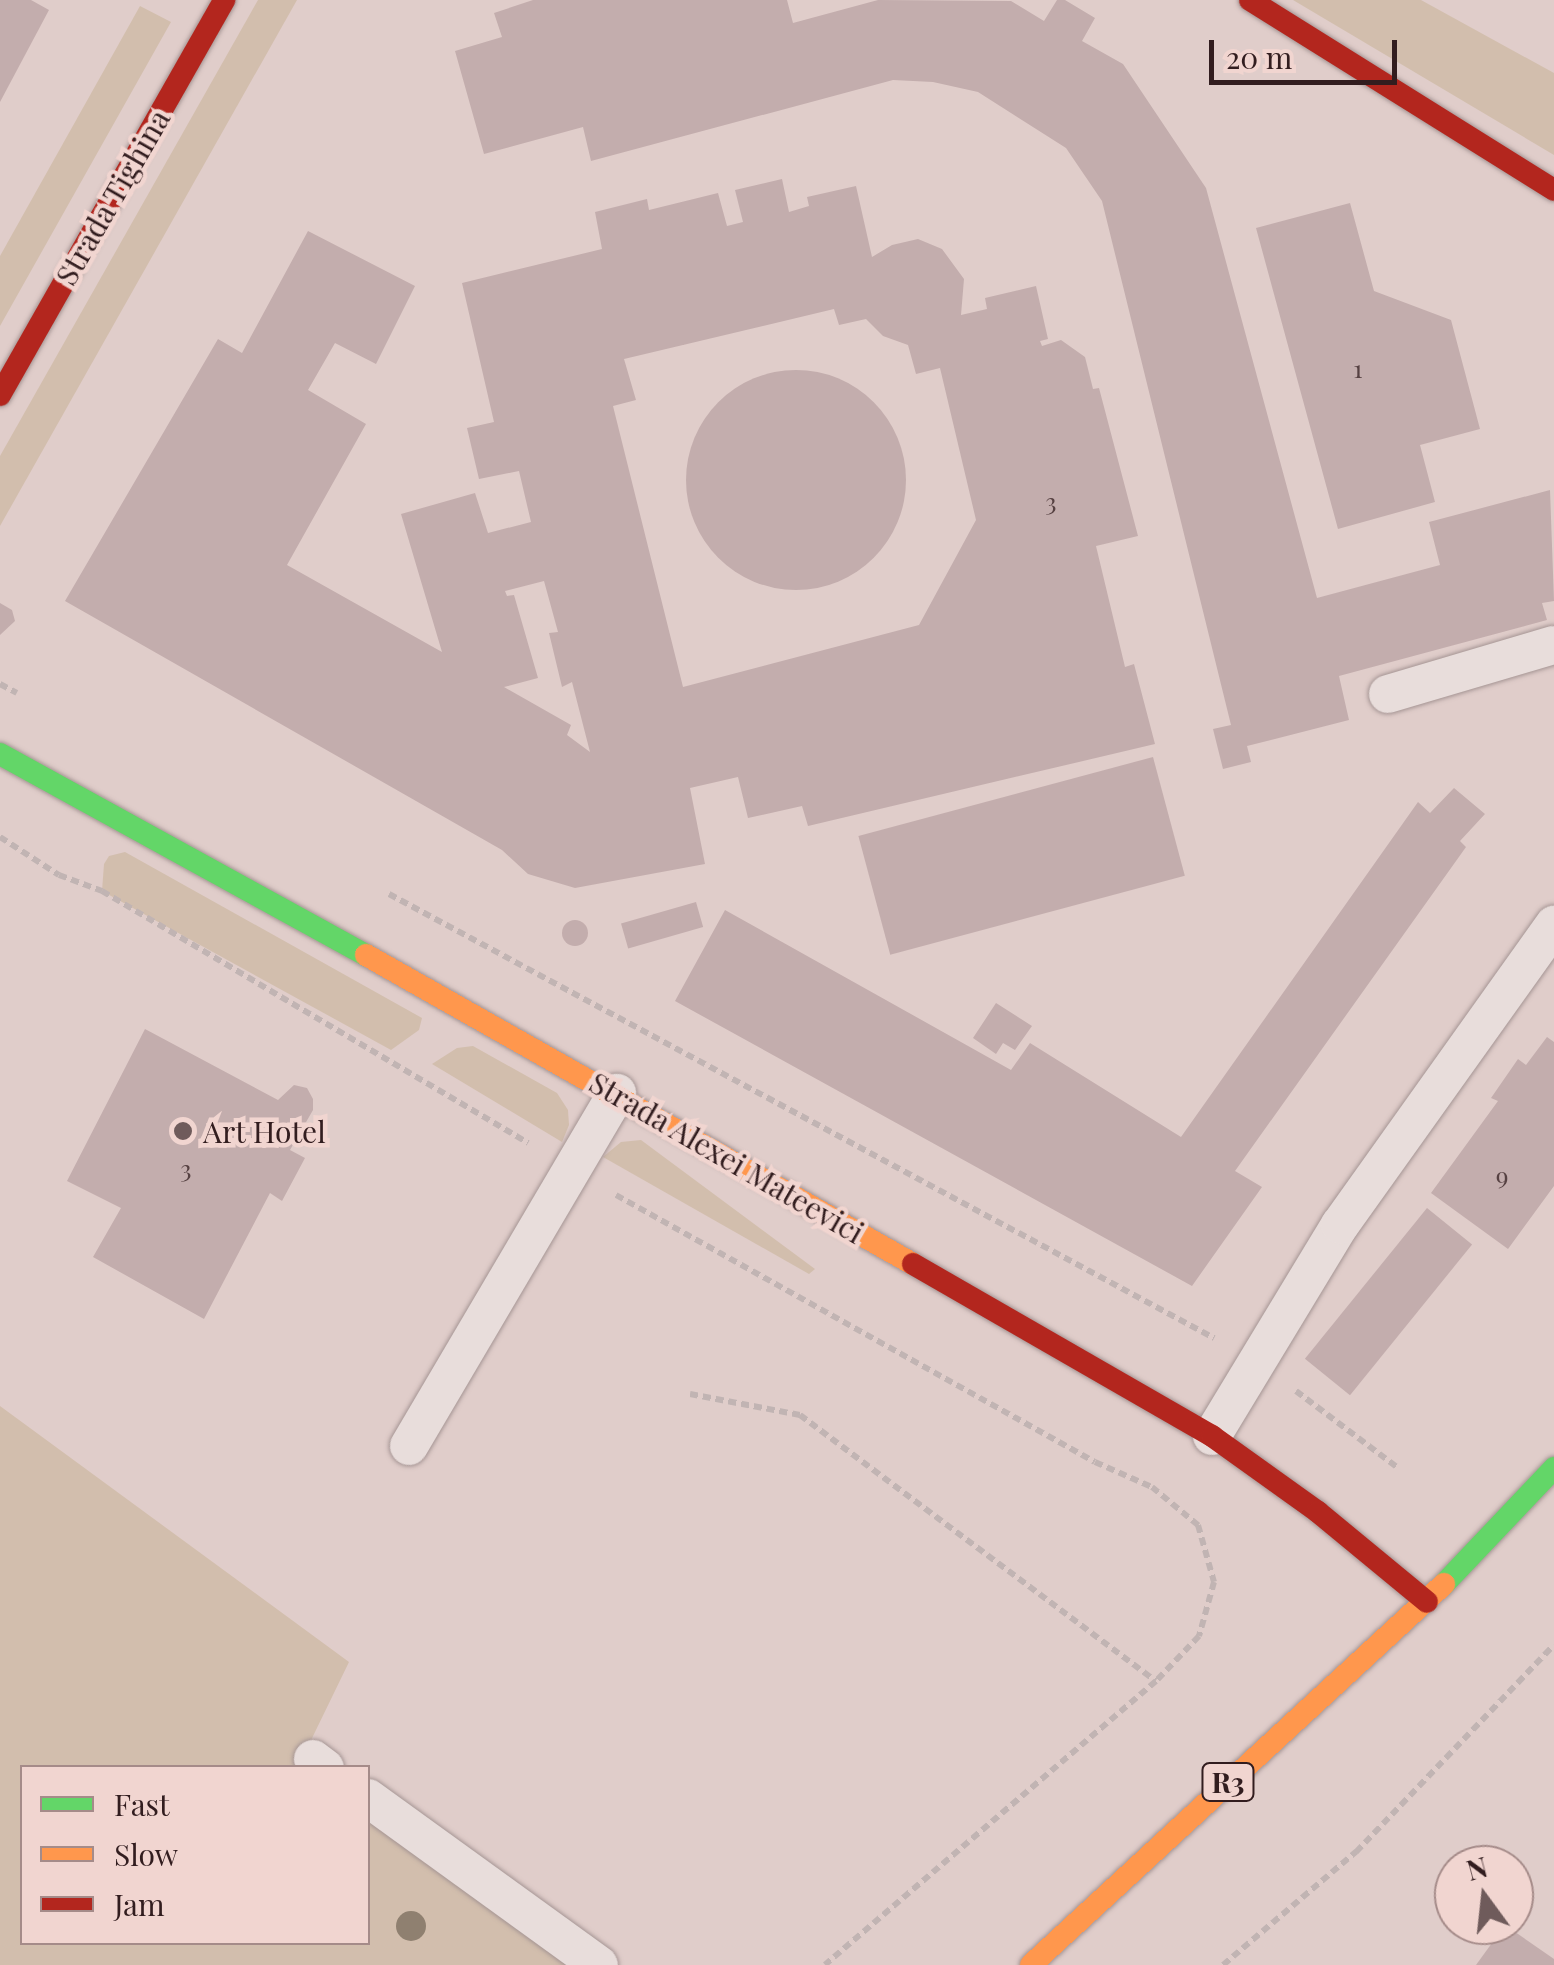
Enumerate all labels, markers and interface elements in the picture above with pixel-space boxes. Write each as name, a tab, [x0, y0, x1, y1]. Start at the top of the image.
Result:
scale bar	[1214, 20, 1402, 82]
text: 20 m	[1226, 37, 1292, 77]
street label: Strada Tighina	[47, 102, 177, 292]
house number: 1	[1353, 353, 1363, 383]
house number: 3	[1045, 486, 1057, 516]
street label: Strada Alexei Mateevici	[583, 1063, 871, 1251]
place label: Art Hotel	[203, 1113, 326, 1149]
marker: Art Hotel	[172, 1120, 194, 1142]
house number: 3	[180, 1153, 192, 1183]
house number: 9	[1496, 1160, 1508, 1190]
road number: R3	[1200, 1759, 1256, 1805]
legend	[20, 1765, 370, 1945]
text: Fast	[114, 1784, 170, 1824]
text: Slow	[114, 1834, 178, 1874]
north arrow	[1434, 1845, 1534, 1945]
text: N	[1462, 1847, 1491, 1888]
text: Jam	[114, 1884, 165, 1924]

